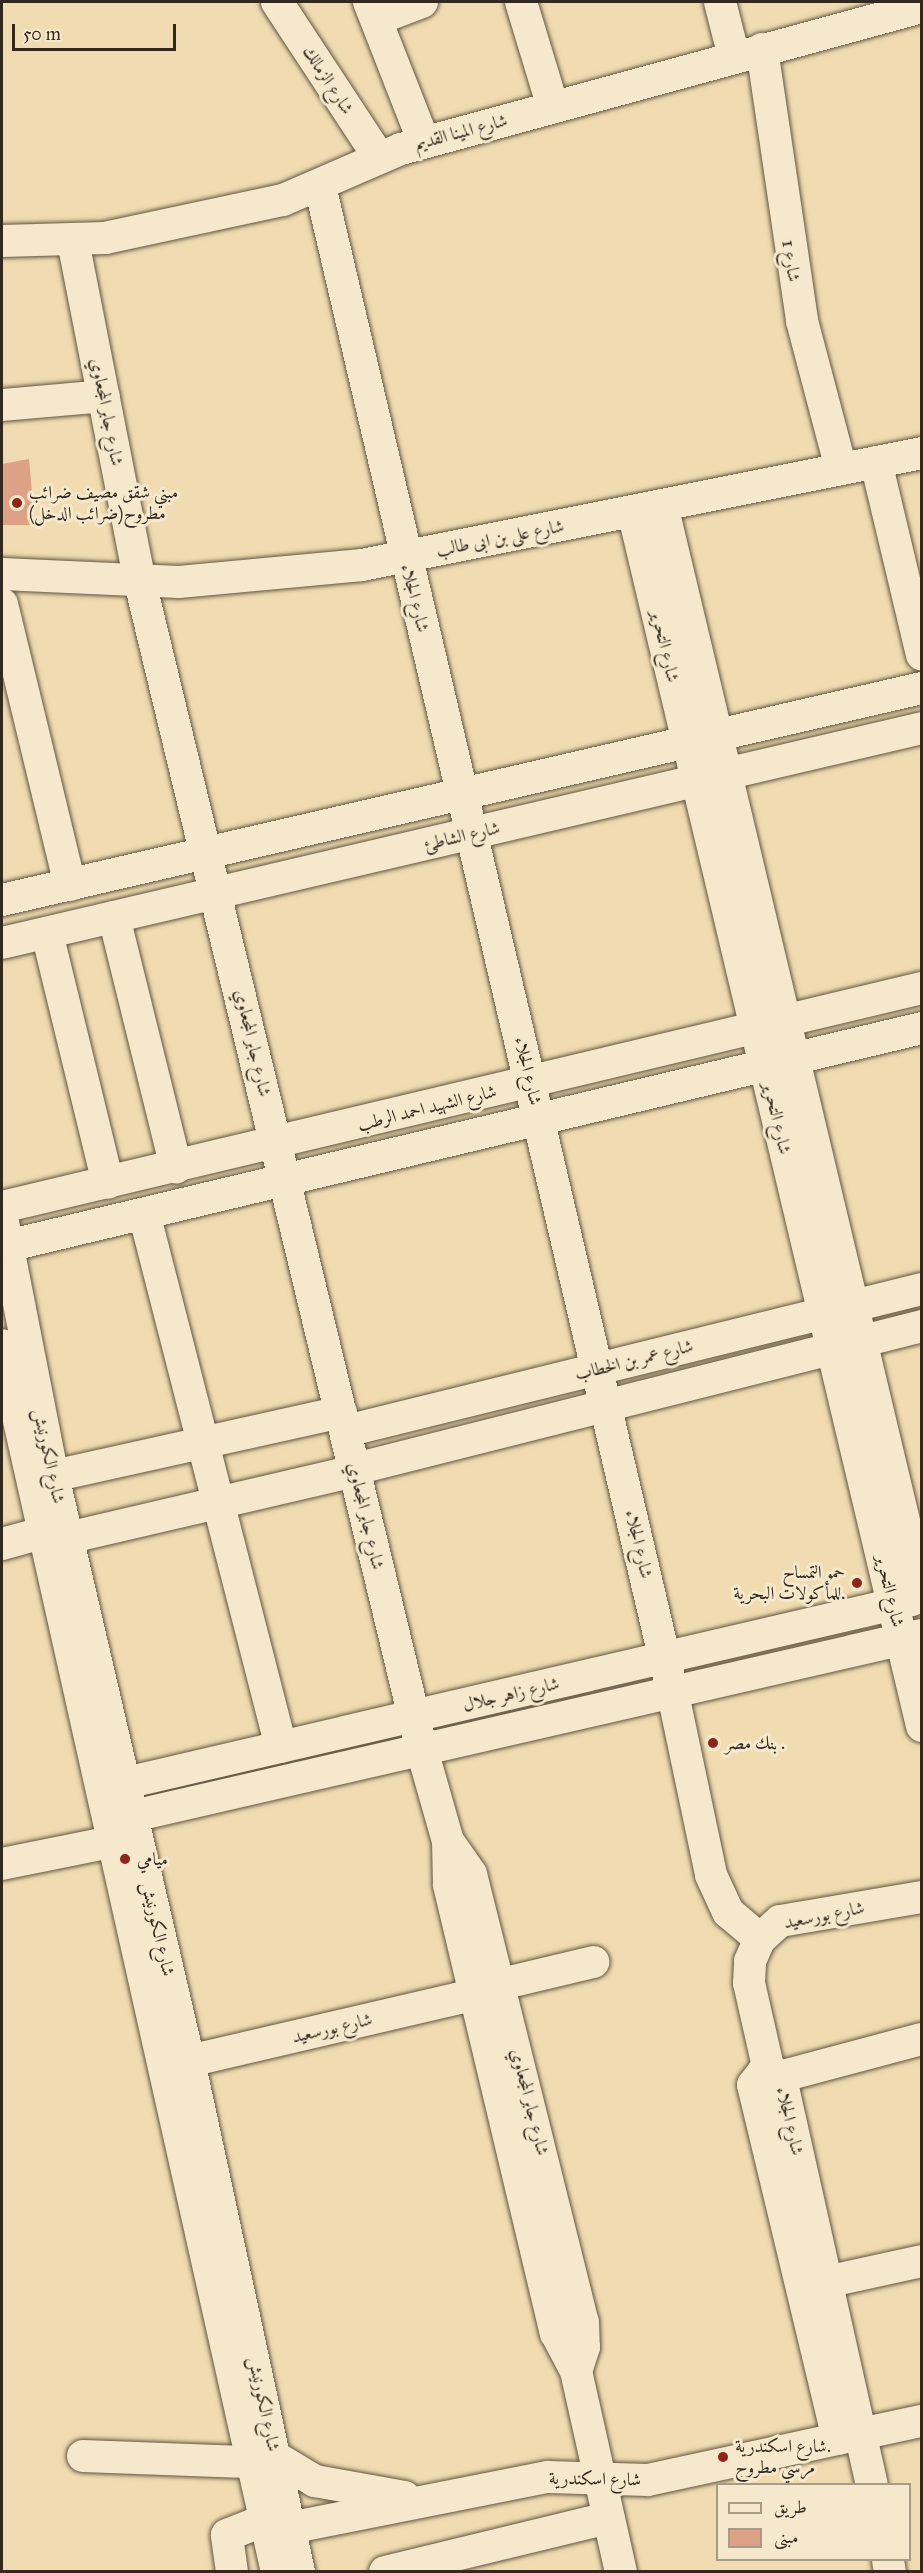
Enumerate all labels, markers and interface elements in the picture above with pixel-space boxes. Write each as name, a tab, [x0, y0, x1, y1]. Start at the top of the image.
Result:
scale bar	[15, 12, 178, 50]
text: 50 m	[23, 23, 61, 45]
street label: شارع الزمالك	[298, 42, 358, 118]
street label: شارع المينا القديم	[412, 109, 510, 155]
street label: شارع 1	[777, 238, 805, 284]
street label: شارع جابر المجعاوي	[86, 356, 128, 468]
place label: مبني شقق مصيف ضرائب مطروح(ضرائب الدخل)	[29, 482, 178, 524]
marker: مبني شقق مصيف ضرائب مطروح(ضرائب الدخل)	[10, 496, 24, 510]
street label: شارع على بن ابى طالب	[434, 515, 566, 561]
street label: شارع الجلاء	[396, 562, 434, 634]
street label: شارع التحرير	[646, 608, 684, 684]
street label: شارع الشاطئ	[422, 817, 502, 855]
street label: شارع جابر المجعاوي	[230, 987, 276, 1099]
street label: شارع الجلاء	[510, 1035, 546, 1107]
street label: شارع الشهيد احمد الرطب	[355, 1080, 499, 1136]
street label: شارع التحرير	[758, 1080, 796, 1156]
street label: شارع عمر بن الخطاب	[573, 1335, 695, 1385]
street label: شارع الكورنيش	[28, 1407, 70, 1505]
street label: شارع جابر المجعاوي	[343, 1460, 389, 1572]
street label: شارع الجلاء	[621, 1508, 657, 1580]
street label: شارع التحرير	[871, 1553, 909, 1629]
place label: حمو التمساح للمأكولات البحرية.	[733, 1562, 845, 1604]
marker: حمو التمساح للمأكولات البحرية.	[850, 1576, 864, 1590]
street label: شارع زاهر جلال	[461, 1672, 561, 1716]
place label: بنك مصر .	[725, 1732, 785, 1754]
marker: بنك مصر .	[706, 1736, 720, 1750]
place label: ميامي	[137, 1848, 168, 1870]
marker: ميامي	[118, 1852, 132, 1866]
street label: شارع الكورنيش	[137, 1880, 179, 1978]
street label: شارع بورسعيد	[782, 1897, 866, 1933]
street label: شارع بورسعيد	[290, 2008, 374, 2048]
street label: شارع جابر المجعاوي	[506, 2046, 554, 2158]
street label: شارع الجلاء	[772, 2085, 808, 2157]
street label: شارع الكورنيش	[243, 2355, 285, 2453]
place label: شارع اسكندرية. مرسي مطروح	[735, 2436, 831, 2478]
marker: شارع اسكندرية. مرسي مطروح	[716, 2450, 730, 2464]
street label: شارع اسكندرية	[549, 2467, 641, 2491]
legend	[716, 2483, 911, 2561]
text: طريق	[774, 2496, 807, 2518]
text: مبنى	[774, 2526, 799, 2548]

